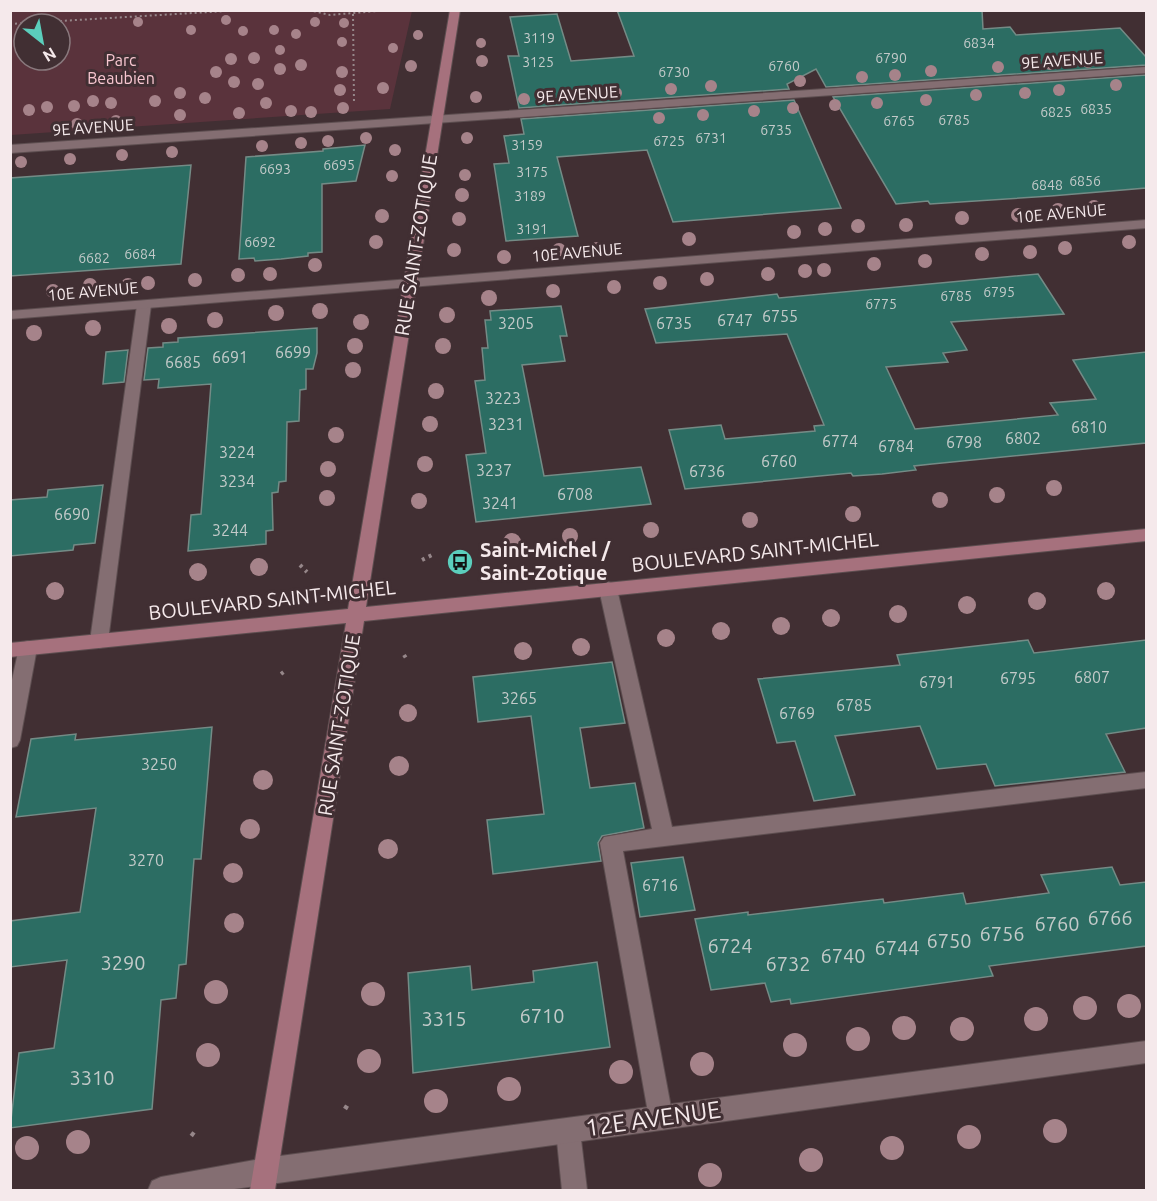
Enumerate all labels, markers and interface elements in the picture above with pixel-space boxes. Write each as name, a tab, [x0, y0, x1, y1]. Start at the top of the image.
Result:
north arrow	[12, 12, 72, 72]
house number: 3119	[523, 30, 555, 46]
house number: 6834	[963, 35, 995, 51]
text: N	[40, 44, 59, 66]
street label: 9E AVENUE	[1021, 48, 1103, 72]
house number: 6790	[875, 50, 907, 66]
park label: Parc Beaubien	[87, 51, 155, 87]
house number: 3125	[522, 54, 554, 70]
house number: 6760	[768, 58, 800, 74]
house number: 6730	[658, 64, 690, 80]
street label: 9E AVENUE	[536, 82, 618, 106]
house number: 6835	[1080, 101, 1112, 117]
house number: 6825	[1040, 104, 1072, 120]
house number: 6785	[938, 112, 970, 128]
house number: 6765	[883, 113, 915, 129]
street label: 9E AVENUE	[52, 115, 134, 139]
house number: 6735	[760, 122, 792, 138]
house number: 6731	[695, 130, 727, 146]
house number: 6725	[653, 133, 685, 149]
house number: 3159	[511, 137, 543, 153]
street label: RUE SAINT-ZOTIQUE	[390, 152, 441, 337]
house number: 6695	[323, 157, 355, 173]
house number: 6693	[259, 161, 291, 177]
house number: 3175	[516, 164, 548, 180]
house number: 6856	[1069, 173, 1101, 189]
house number: 6848	[1031, 177, 1063, 193]
house number: 3189	[514, 188, 546, 204]
street label: 10E AVENUE	[1015, 200, 1107, 226]
house number: 3191	[516, 221, 548, 237]
house number: 6692	[244, 234, 276, 250]
street label: 10E AVENUE	[531, 239, 623, 265]
house number: 6684	[124, 246, 156, 262]
house number: 6682	[78, 250, 110, 266]
street label: 10E AVENUE	[47, 278, 139, 304]
house number: 6795	[983, 284, 1015, 300]
house number: 6785	[940, 288, 972, 304]
house number: 6775	[865, 296, 897, 312]
house number: 6755	[762, 307, 798, 325]
house number: 6747	[717, 311, 753, 329]
house number: 3205	[498, 314, 534, 332]
house number: 6735	[656, 314, 692, 332]
house number: 6699	[275, 343, 311, 361]
house number: 6691	[212, 348, 248, 366]
house number: 6685	[165, 353, 201, 371]
house number: 3223	[485, 389, 521, 407]
house number: 3231	[488, 415, 524, 433]
house number: 6810	[1071, 418, 1107, 436]
house number: 6802	[1005, 429, 1041, 447]
house number: 6774	[822, 432, 858, 450]
house number: 6798	[946, 433, 982, 451]
house number: 6784	[878, 437, 914, 455]
house number: 3224	[219, 443, 255, 461]
house number: 6760	[761, 452, 797, 470]
house number: 3237	[476, 461, 512, 479]
house number: 6736	[689, 462, 725, 480]
house number: 3234	[219, 472, 255, 490]
house number: 6708	[557, 485, 593, 503]
house number: 3241	[482, 494, 518, 512]
house number: 6690	[54, 505, 90, 523]
house number: 3244	[212, 521, 248, 539]
street label: BOULEVARD SAINT-MICHEL	[630, 527, 880, 576]
place label: Saint-Michel / Saint-Zotique	[480, 538, 611, 584]
bus stop icon: Saint-Michel / Saint-Zotique	[445, 547, 475, 577]
street label: BOULEVARD SAINT-MICHEL	[147, 575, 397, 624]
street label: RUE SAINT-ZOTIQUE	[313, 632, 364, 817]
house number: 6807	[1074, 668, 1110, 686]
house number: 6795	[1000, 669, 1036, 687]
house number: 6791	[919, 673, 955, 691]
house number: 3265	[501, 689, 537, 707]
house number: 6785	[836, 696, 872, 714]
house number: 6769	[779, 704, 815, 722]
house number: 3250	[141, 755, 177, 773]
house number: 3270	[128, 851, 164, 869]
house number: 6716	[642, 876, 678, 894]
house number: 6766	[1087, 906, 1133, 929]
house number: 6760	[1034, 912, 1080, 935]
house number: 6756	[979, 922, 1025, 945]
house number: 6750	[926, 929, 972, 952]
house number: 6724	[707, 934, 753, 957]
house number: 6744	[874, 936, 920, 959]
house number: 6740	[820, 944, 866, 967]
house number: 3290	[100, 951, 146, 974]
house number: 6732	[765, 952, 811, 975]
house number: 6710	[519, 1004, 565, 1027]
house number: 3315	[421, 1007, 467, 1030]
house number: 3310	[69, 1066, 115, 1089]
street label: 12E AVENUE	[584, 1096, 722, 1141]

